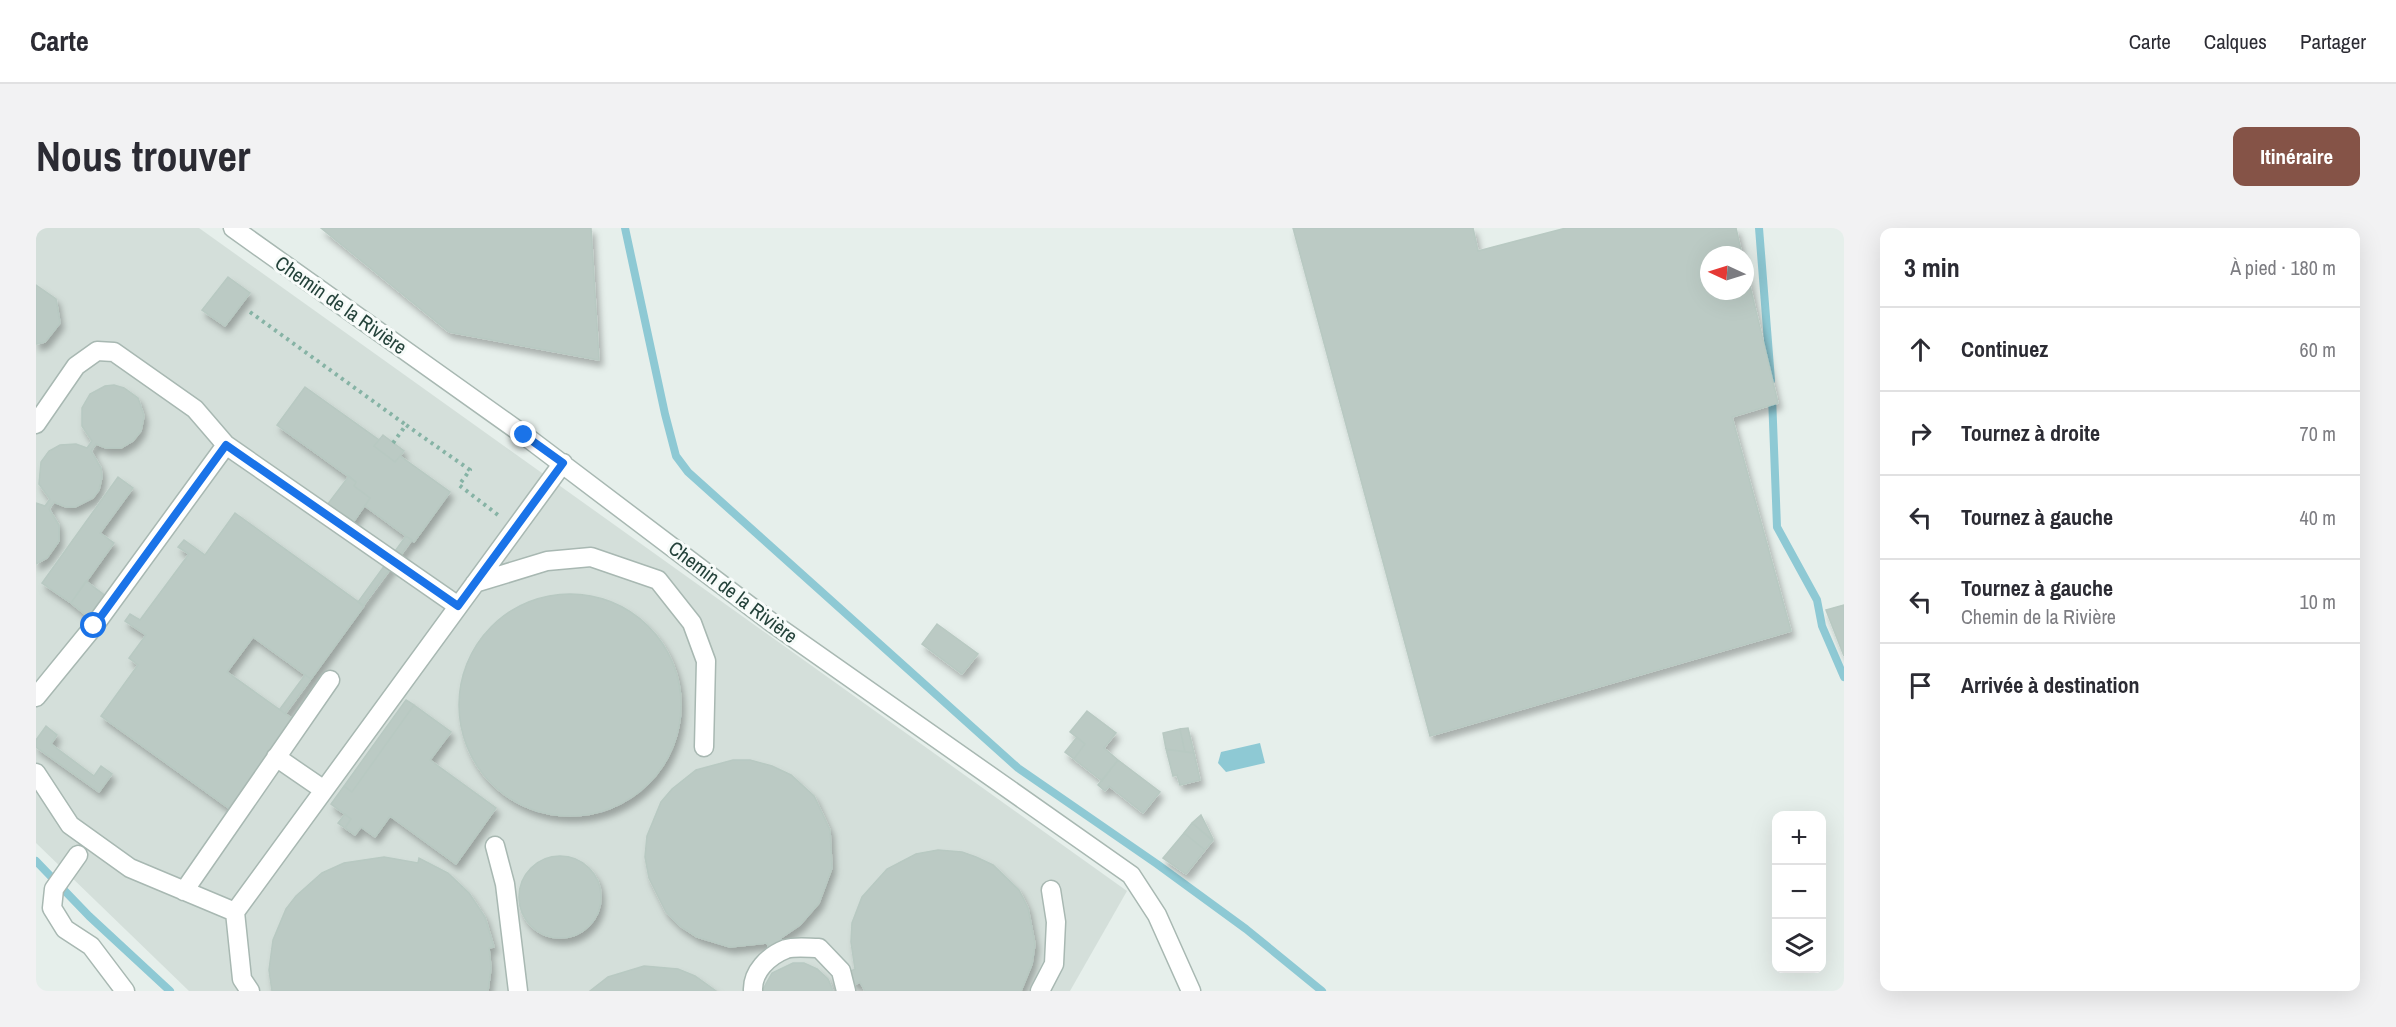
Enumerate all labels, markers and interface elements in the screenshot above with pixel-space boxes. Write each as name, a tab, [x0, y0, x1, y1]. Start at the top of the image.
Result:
text: Carte	[30, 22, 89, 60]
text: Carte	[2129, 27, 2171, 56]
text: Calques	[2204, 27, 2267, 56]
text: Partager	[2300, 27, 2366, 56]
button: Itinéraire	[2233, 127, 2360, 186]
text: Nous trouver	[36, 128, 250, 184]
north arrow	[1700, 246, 1754, 300]
street label: Chemin de la Rivière	[270, 249, 413, 360]
text: 3 min	[1904, 250, 1960, 285]
text: À pied · 180 m	[2230, 254, 2336, 281]
icon: ahead	[1904, 333, 1937, 366]
text: Continuez	[1961, 334, 2048, 364]
text: 60 m	[2300, 336, 2336, 363]
icon: right	[1904, 417, 1937, 450]
text: Tournez à droite	[1961, 418, 2100, 448]
text: 70 m	[2300, 420, 2336, 447]
route end	[510, 421, 536, 447]
icon: left	[1904, 501, 1937, 534]
text: Tournez à gauche	[1961, 502, 2113, 532]
text: 40 m	[2300, 504, 2336, 531]
street label: Chemin de la Rivière	[663, 534, 803, 649]
text: Tournez à gauche	[1961, 573, 2113, 603]
icon: left	[1904, 585, 1937, 618]
text: 10 m	[2300, 588, 2336, 615]
text: Chemin de la Rivière	[1961, 603, 2116, 630]
route start	[80, 612, 106, 638]
icon: arrive	[1904, 669, 1937, 702]
text: Arrivée à destination	[1961, 670, 2139, 700]
map controls	[1772, 811, 1826, 973]
button: +	[1772, 811, 1826, 865]
button: −	[1772, 865, 1826, 919]
button: layers	[1772, 919, 1826, 973]

